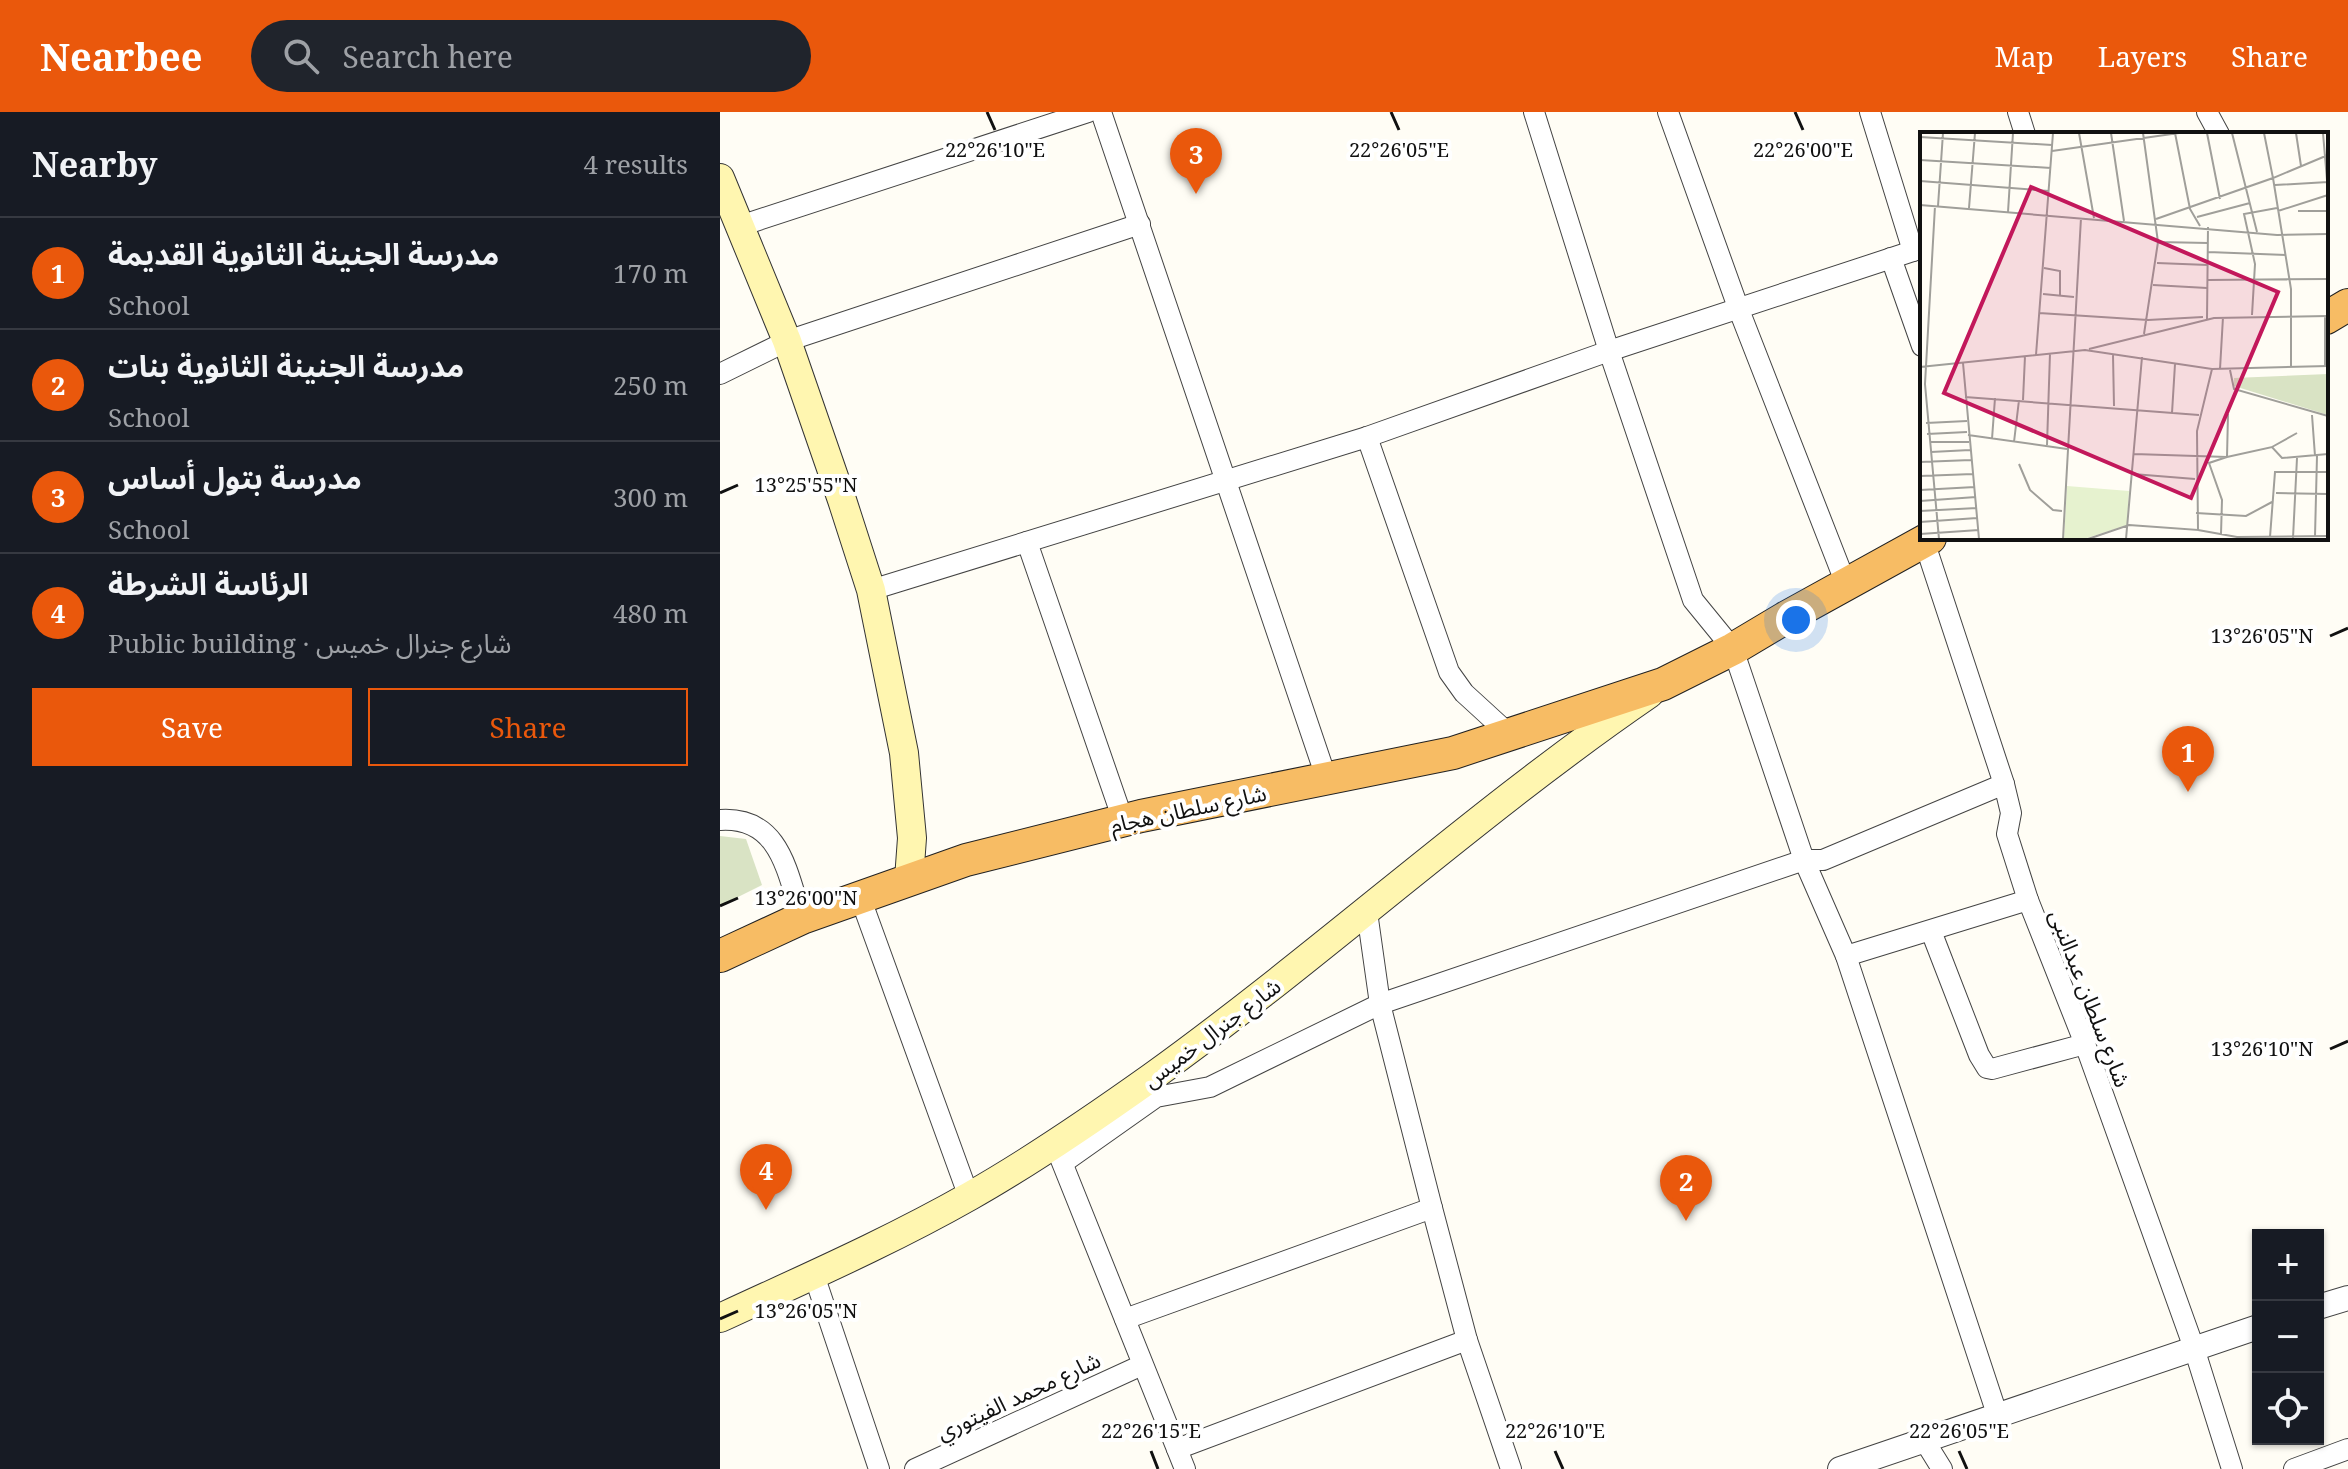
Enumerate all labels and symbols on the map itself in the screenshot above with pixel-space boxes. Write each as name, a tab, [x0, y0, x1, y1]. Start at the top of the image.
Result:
pin: 3	[1170, 128, 1222, 194]
inset map	[1920, 132, 2328, 540]
text: 22°26'10"E	[945, 136, 1045, 163]
text: 22°26'05"E	[1349, 136, 1449, 163]
text: 22°26'00"E	[1753, 136, 1853, 163]
text: 13°25'55"N	[755, 471, 857, 498]
your location	[1776, 600, 1816, 640]
text: 13°26'05"N	[2211, 622, 2313, 649]
pin: 1	[2162, 726, 2214, 792]
street label: شارع سلطان هجام	[1107, 777, 1269, 842]
text: 13°26'00"N	[755, 884, 857, 911]
street label: شارع سلطان عبدالنبى	[2041, 905, 2139, 1092]
street label: شارع جنرال خميس	[1136, 970, 1288, 1096]
text: 13°26'10"N	[2211, 1035, 2313, 1062]
pin: 4	[740, 1144, 792, 1210]
pin: 2	[1660, 1155, 1712, 1221]
text: 13°26'05"N	[755, 1297, 857, 1324]
street label: شارع محمد الفيتوري	[931, 1344, 1106, 1449]
text: 22°26'15"E	[1101, 1417, 1201, 1444]
text: 22°26'10"E	[1505, 1417, 1605, 1444]
text: 22°26'05"E	[1909, 1417, 2009, 1444]

